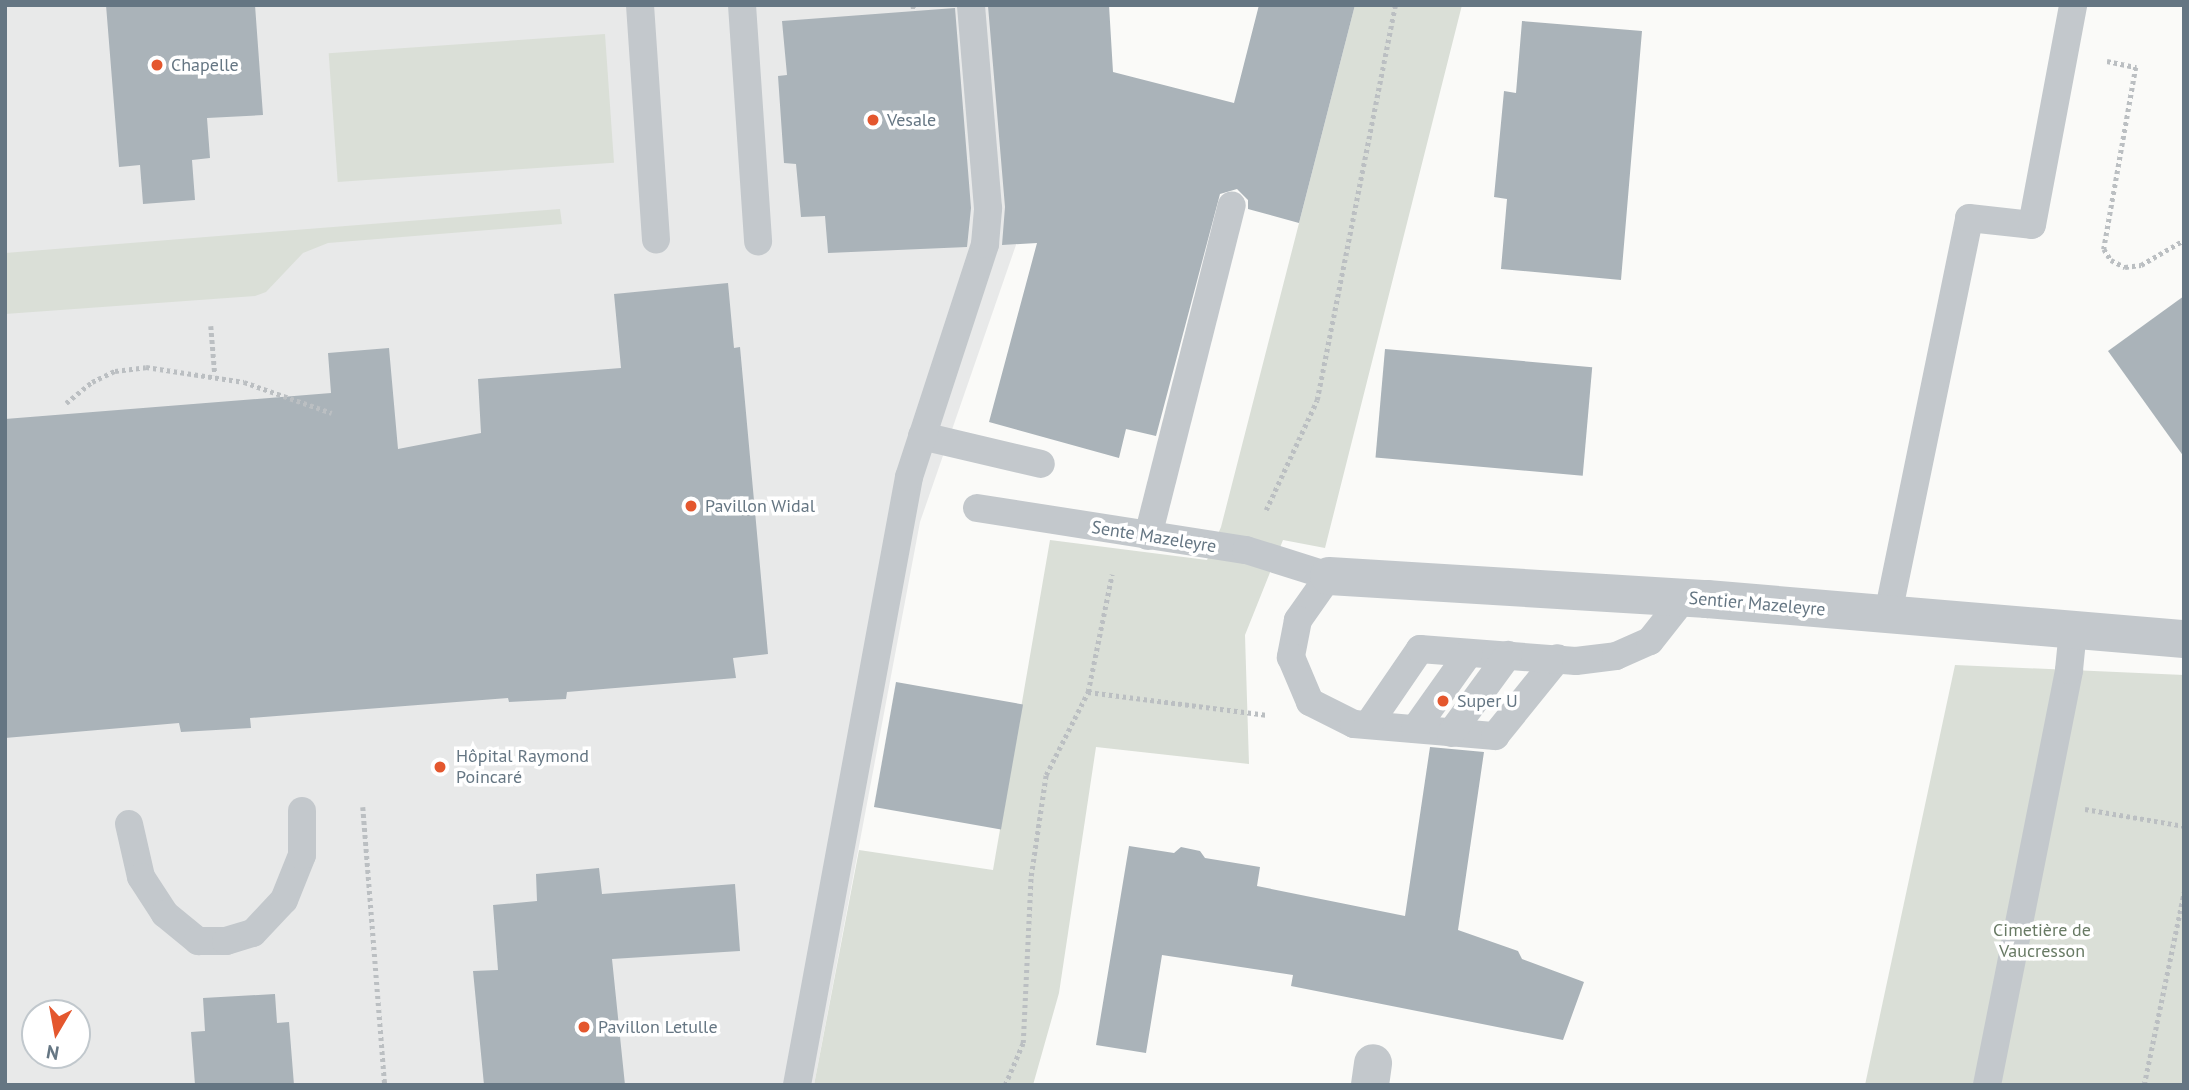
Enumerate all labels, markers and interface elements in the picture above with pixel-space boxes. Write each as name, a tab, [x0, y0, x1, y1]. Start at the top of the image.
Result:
place label: Chapelle	[171, 54, 239, 76]
marker: Chapelle	[149, 57, 165, 73]
place label: Vesale	[887, 109, 936, 131]
marker: Vesale	[865, 112, 881, 128]
place label: Pavillon Widal	[705, 495, 815, 517]
marker: Pavillon Widal	[683, 498, 699, 514]
street label: Sente Mazeleyre	[1090, 516, 1218, 558]
street label: Sentier Mazeleyre	[1688, 587, 1826, 621]
place label: Super U	[1457, 690, 1518, 712]
marker: Super U	[1435, 693, 1451, 709]
place label: Hôpital Raymond Poincaré	[456, 746, 589, 788]
marker: Hôpital Raymond Poincaré	[430, 757, 450, 777]
park label: Cimetière de Vaucresson	[1993, 920, 2091, 962]
north arrow	[21, 999, 91, 1069]
place label: Pavillon Letulle	[598, 1016, 718, 1038]
marker: Pavillon Letulle	[576, 1019, 592, 1035]
text: N	[44, 1040, 61, 1066]

